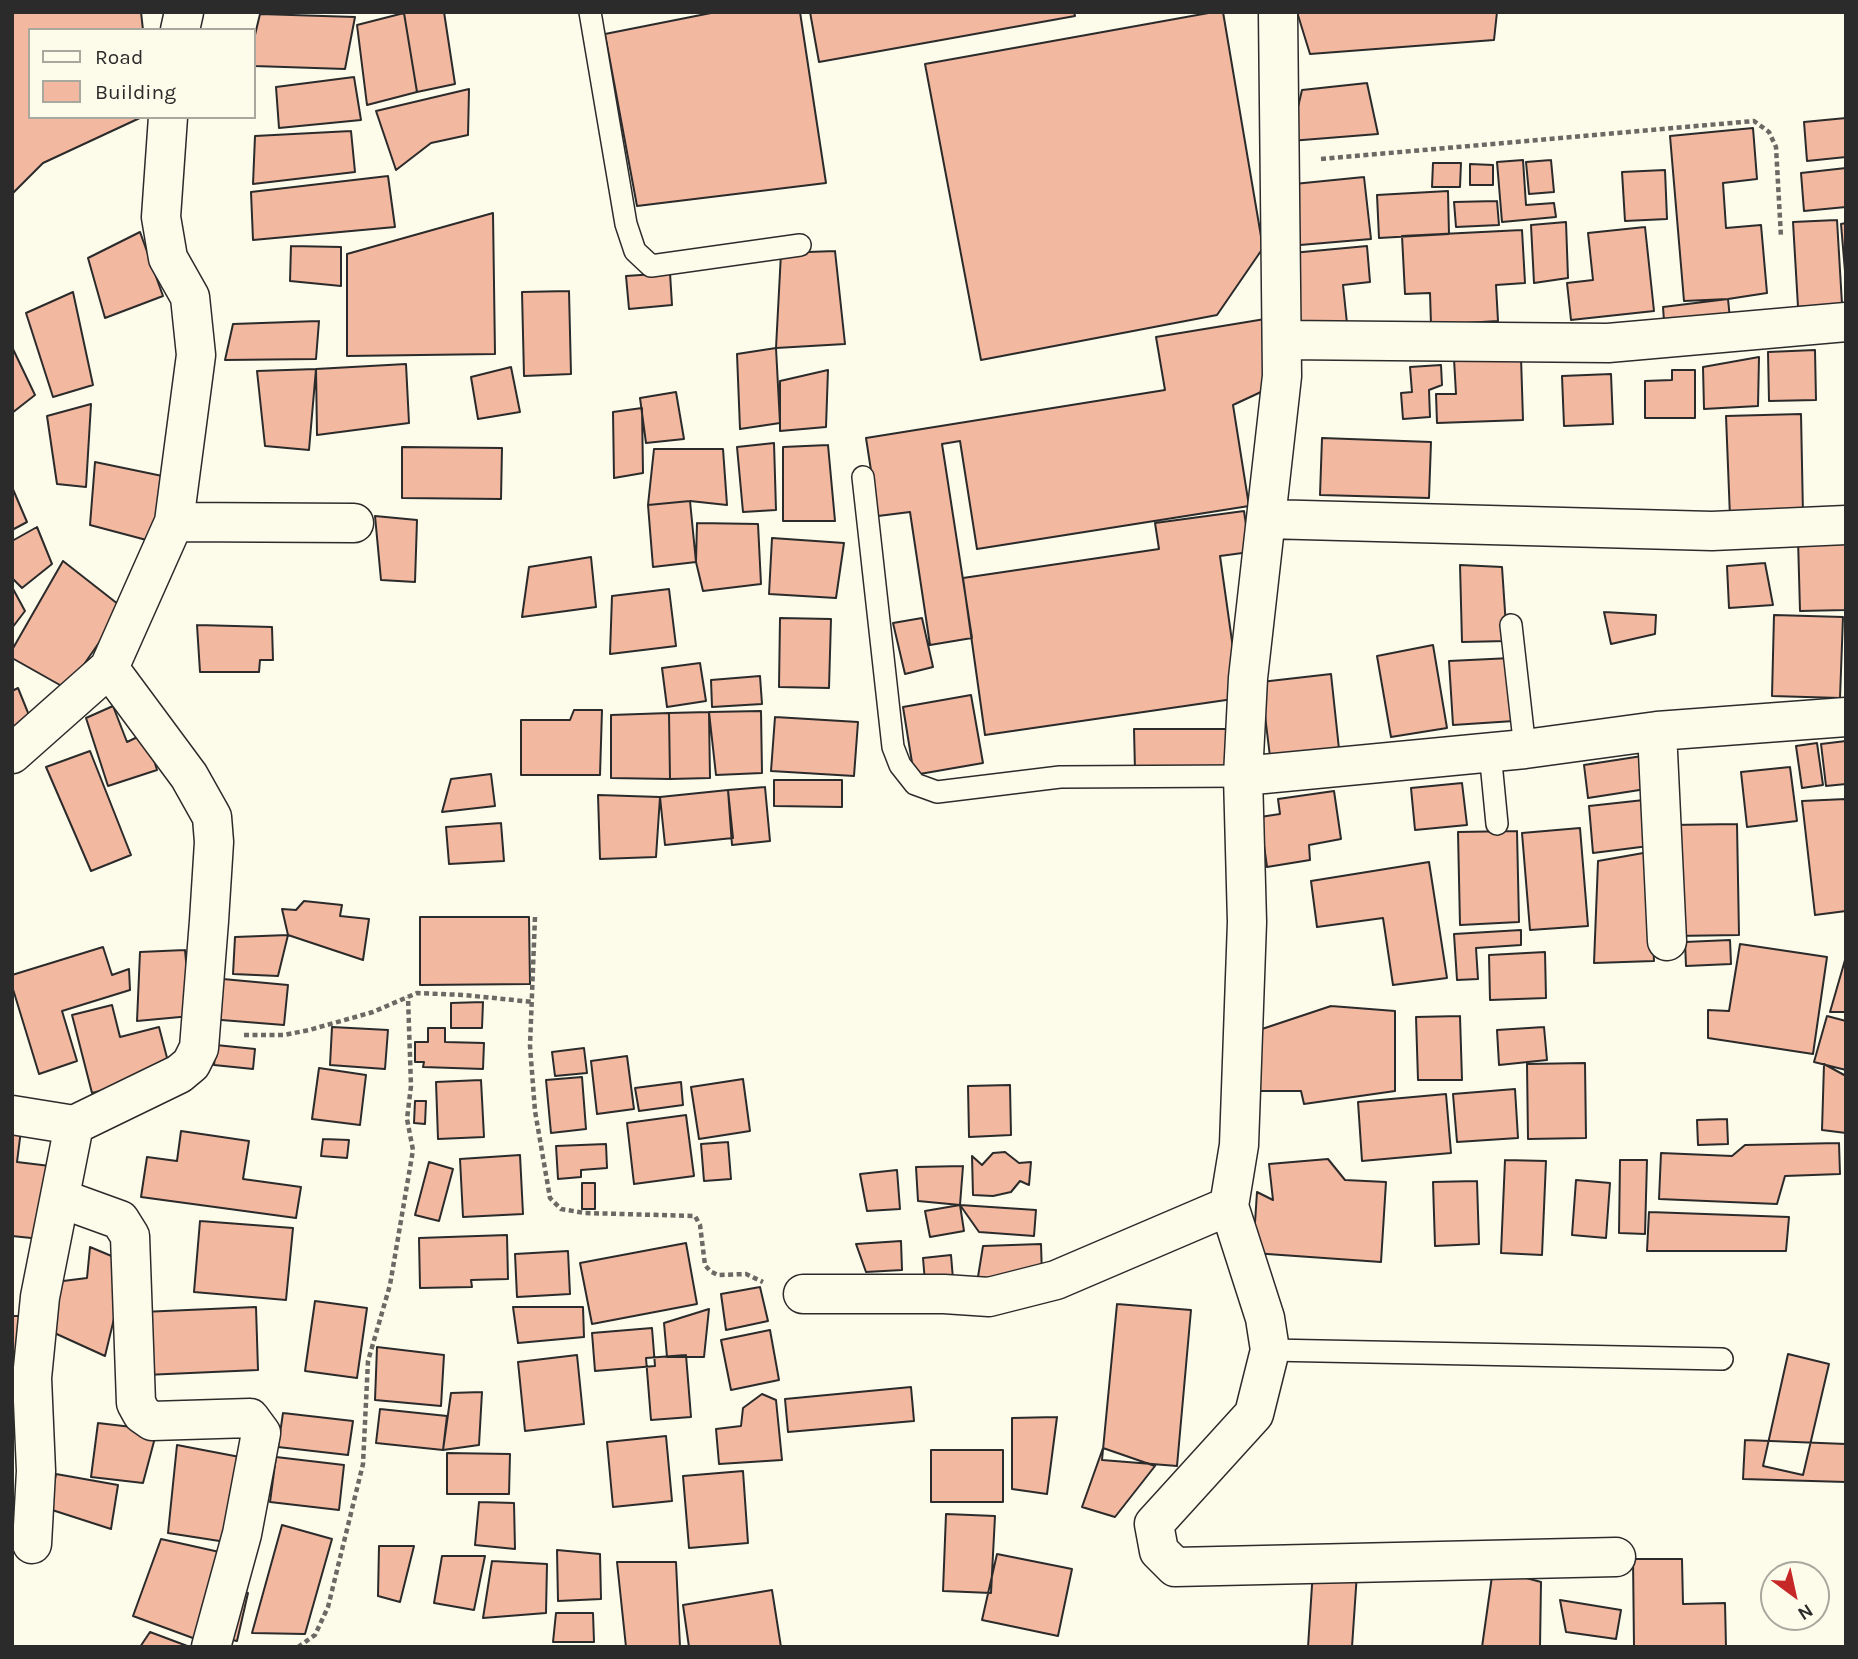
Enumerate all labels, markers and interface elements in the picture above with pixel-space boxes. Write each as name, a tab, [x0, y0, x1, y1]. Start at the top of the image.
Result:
legend	[28, 28, 256, 119]
text: Road	[95, 45, 143, 69]
text: Building	[95, 80, 176, 104]
north arrow	[1760, 1561, 1830, 1631]
text: N	[1794, 1599, 1817, 1625]

